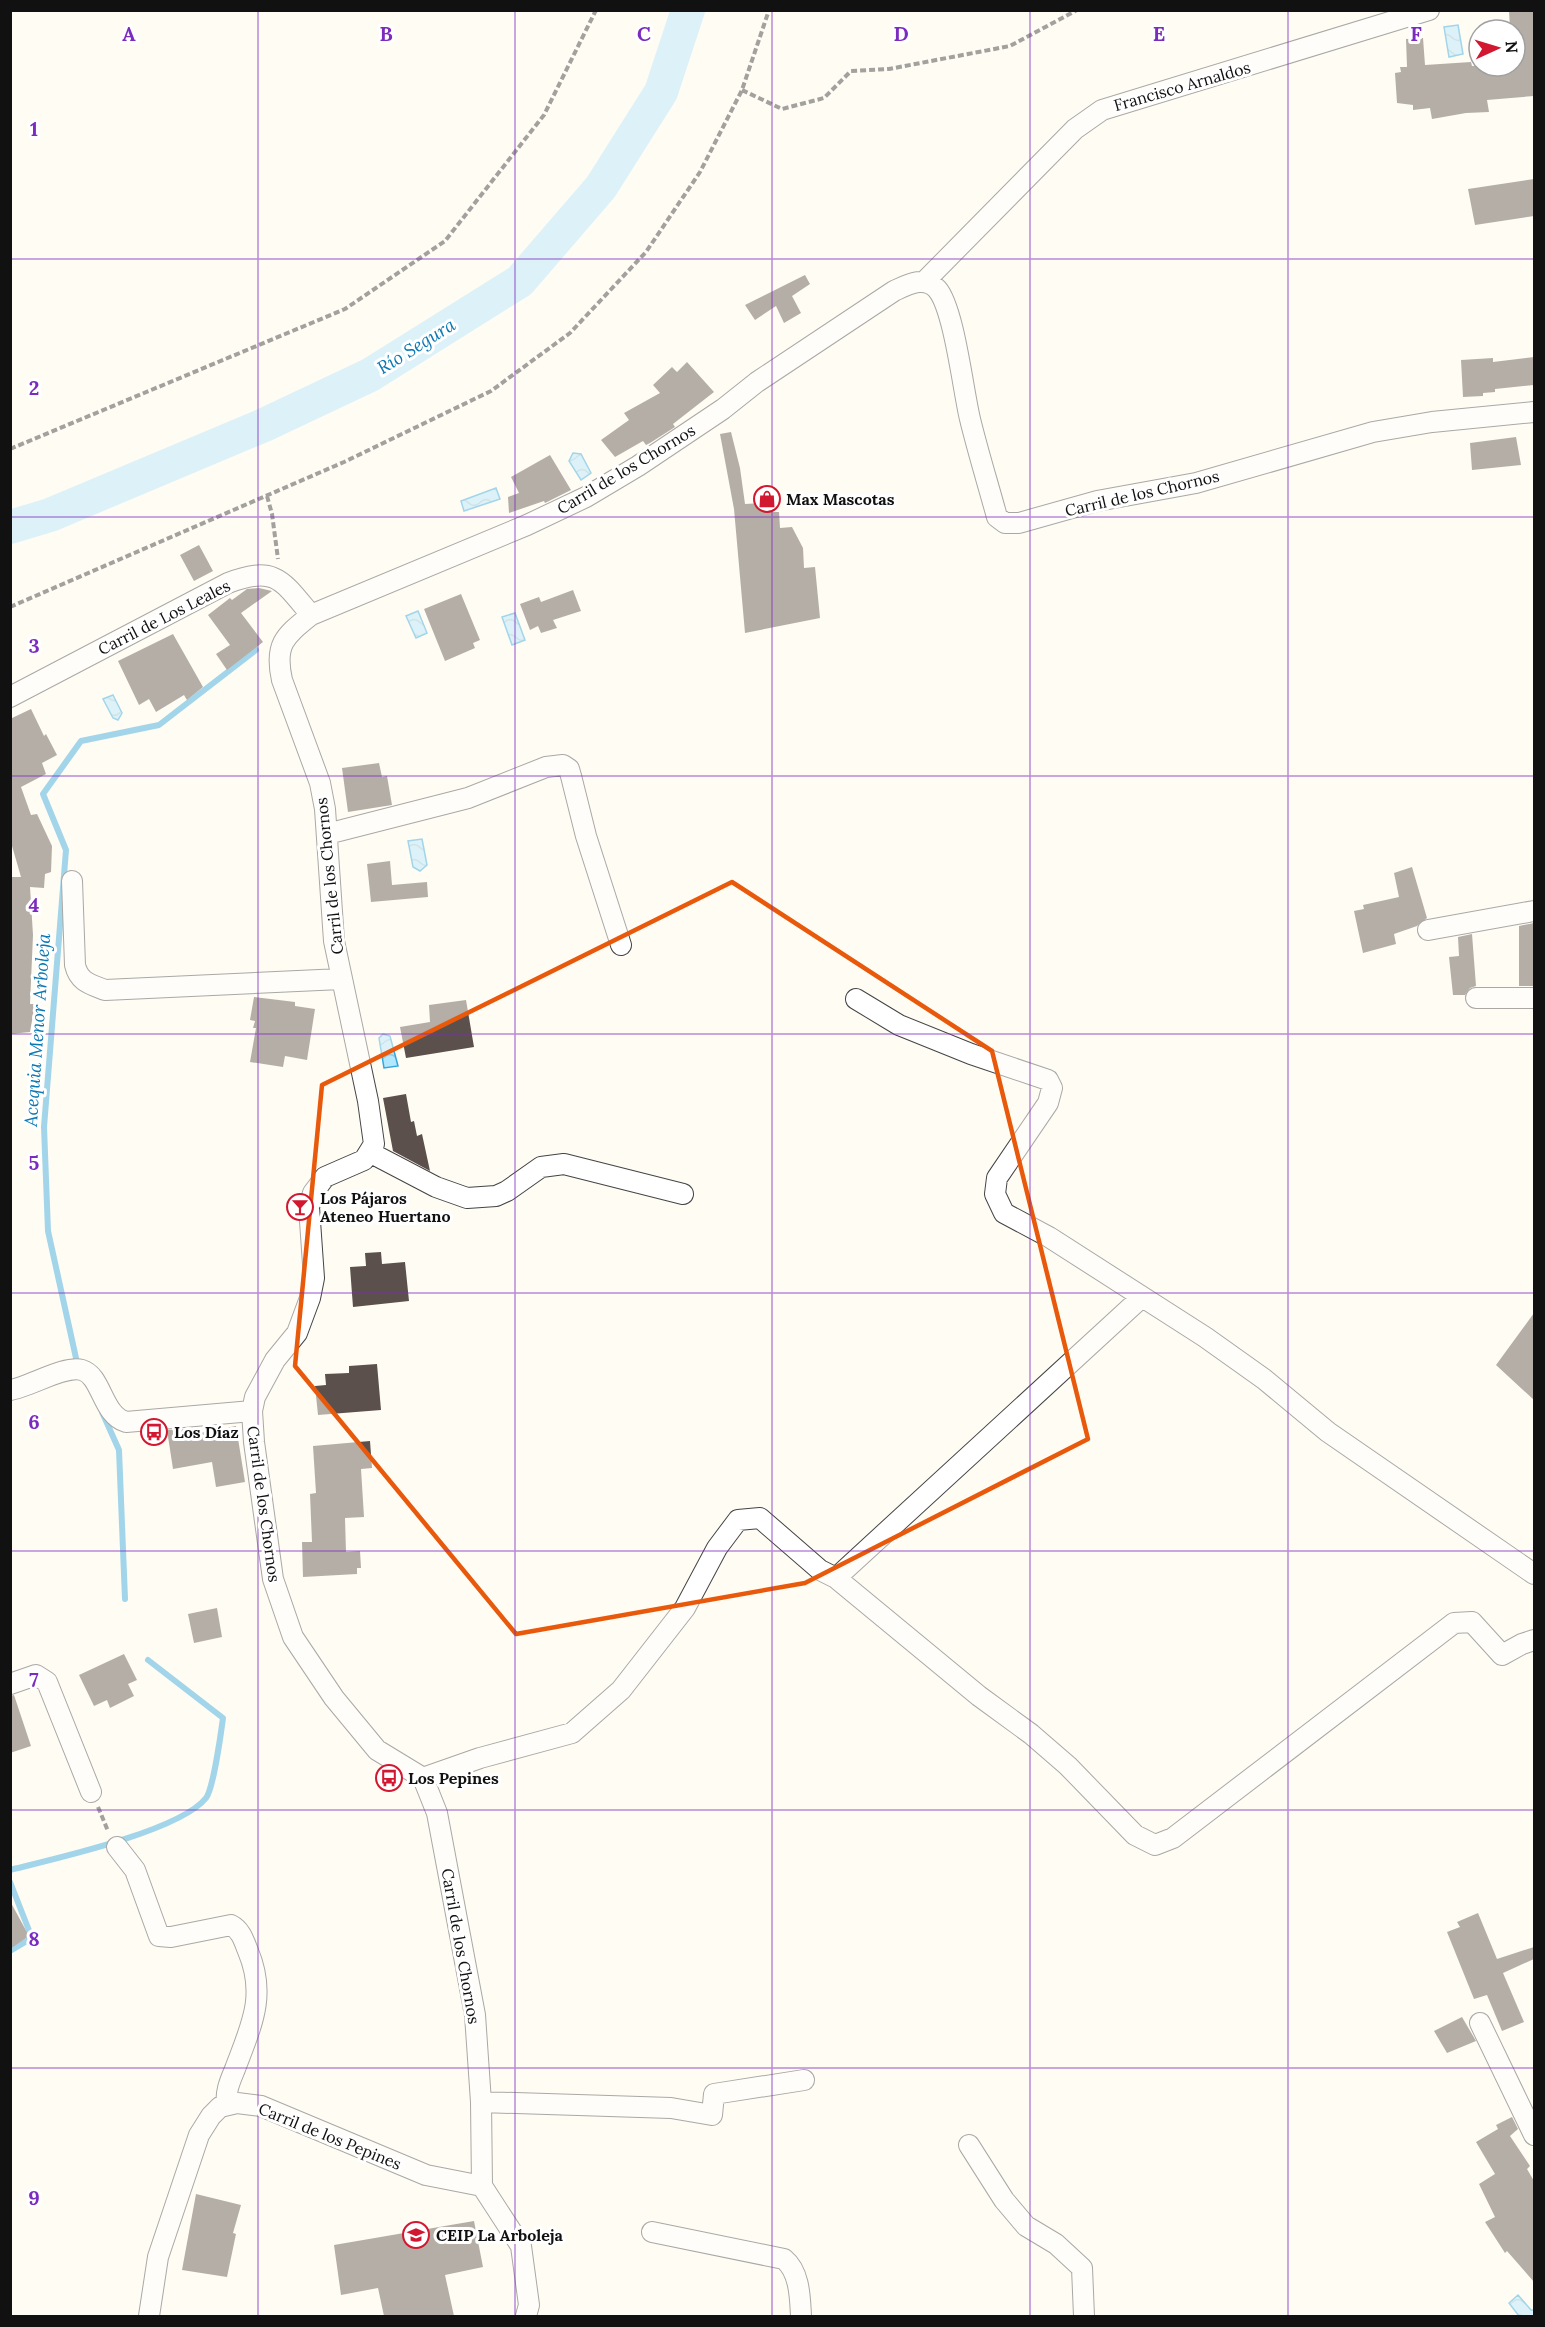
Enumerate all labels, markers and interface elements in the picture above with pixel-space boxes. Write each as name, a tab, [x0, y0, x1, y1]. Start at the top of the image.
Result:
north arrow	[1467, 18, 1527, 78]
text: A	[122, 21, 136, 46]
text: B	[379, 21, 393, 46]
text: C	[637, 21, 651, 46]
text: D	[893, 21, 909, 46]
text: E	[1153, 21, 1165, 46]
text: F	[1410, 21, 1422, 46]
text: N	[1502, 40, 1522, 54]
street label: Francisco Arnaldos	[1111, 57, 1253, 115]
text: 1	[30, 116, 38, 141]
water label: Río Segura	[373, 313, 459, 379]
text: 2	[29, 375, 39, 400]
street label: Carril de los Chornos	[553, 420, 699, 518]
street label: Carril de los Chornos	[1063, 466, 1221, 520]
shop icon: Max Mascotas	[752, 484, 782, 514]
place label: Max Mascotas	[786, 489, 895, 509]
street label: Carril de Los Leales	[95, 575, 233, 659]
text: 3	[28, 633, 40, 658]
street label: Carril de los Chornos	[311, 797, 347, 955]
text: 4	[29, 892, 40, 917]
water label: Acequia Menor Arboleja	[19, 933, 55, 1128]
text: 5	[29, 1150, 40, 1175]
place label: Los Pájaros Ateneo Huertano	[320, 1188, 451, 1226]
bar icon: Los Pájaros Ateneo Huertano	[285, 1192, 315, 1222]
text: 6	[28, 1409, 40, 1434]
bus stop icon: Los Díaz	[139, 1417, 169, 1447]
place label: Los Díaz	[174, 1422, 239, 1442]
street label: Carril de los Chornos	[243, 1425, 285, 1583]
text: 7	[29, 1667, 39, 1692]
bus stop icon: Los Pepines	[374, 1763, 404, 1793]
place label: Los Pepines	[408, 1768, 499, 1788]
street label: Carril de los Chornos	[437, 1867, 485, 2025]
text: 8	[28, 1926, 40, 1951]
street label: Carril de los Pepines	[256, 2098, 404, 2174]
text: 9	[28, 2185, 40, 2210]
school or university icon: CEIP La Arboleja	[401, 2220, 431, 2250]
place label: CEIP La Arboleja	[436, 2225, 564, 2245]

